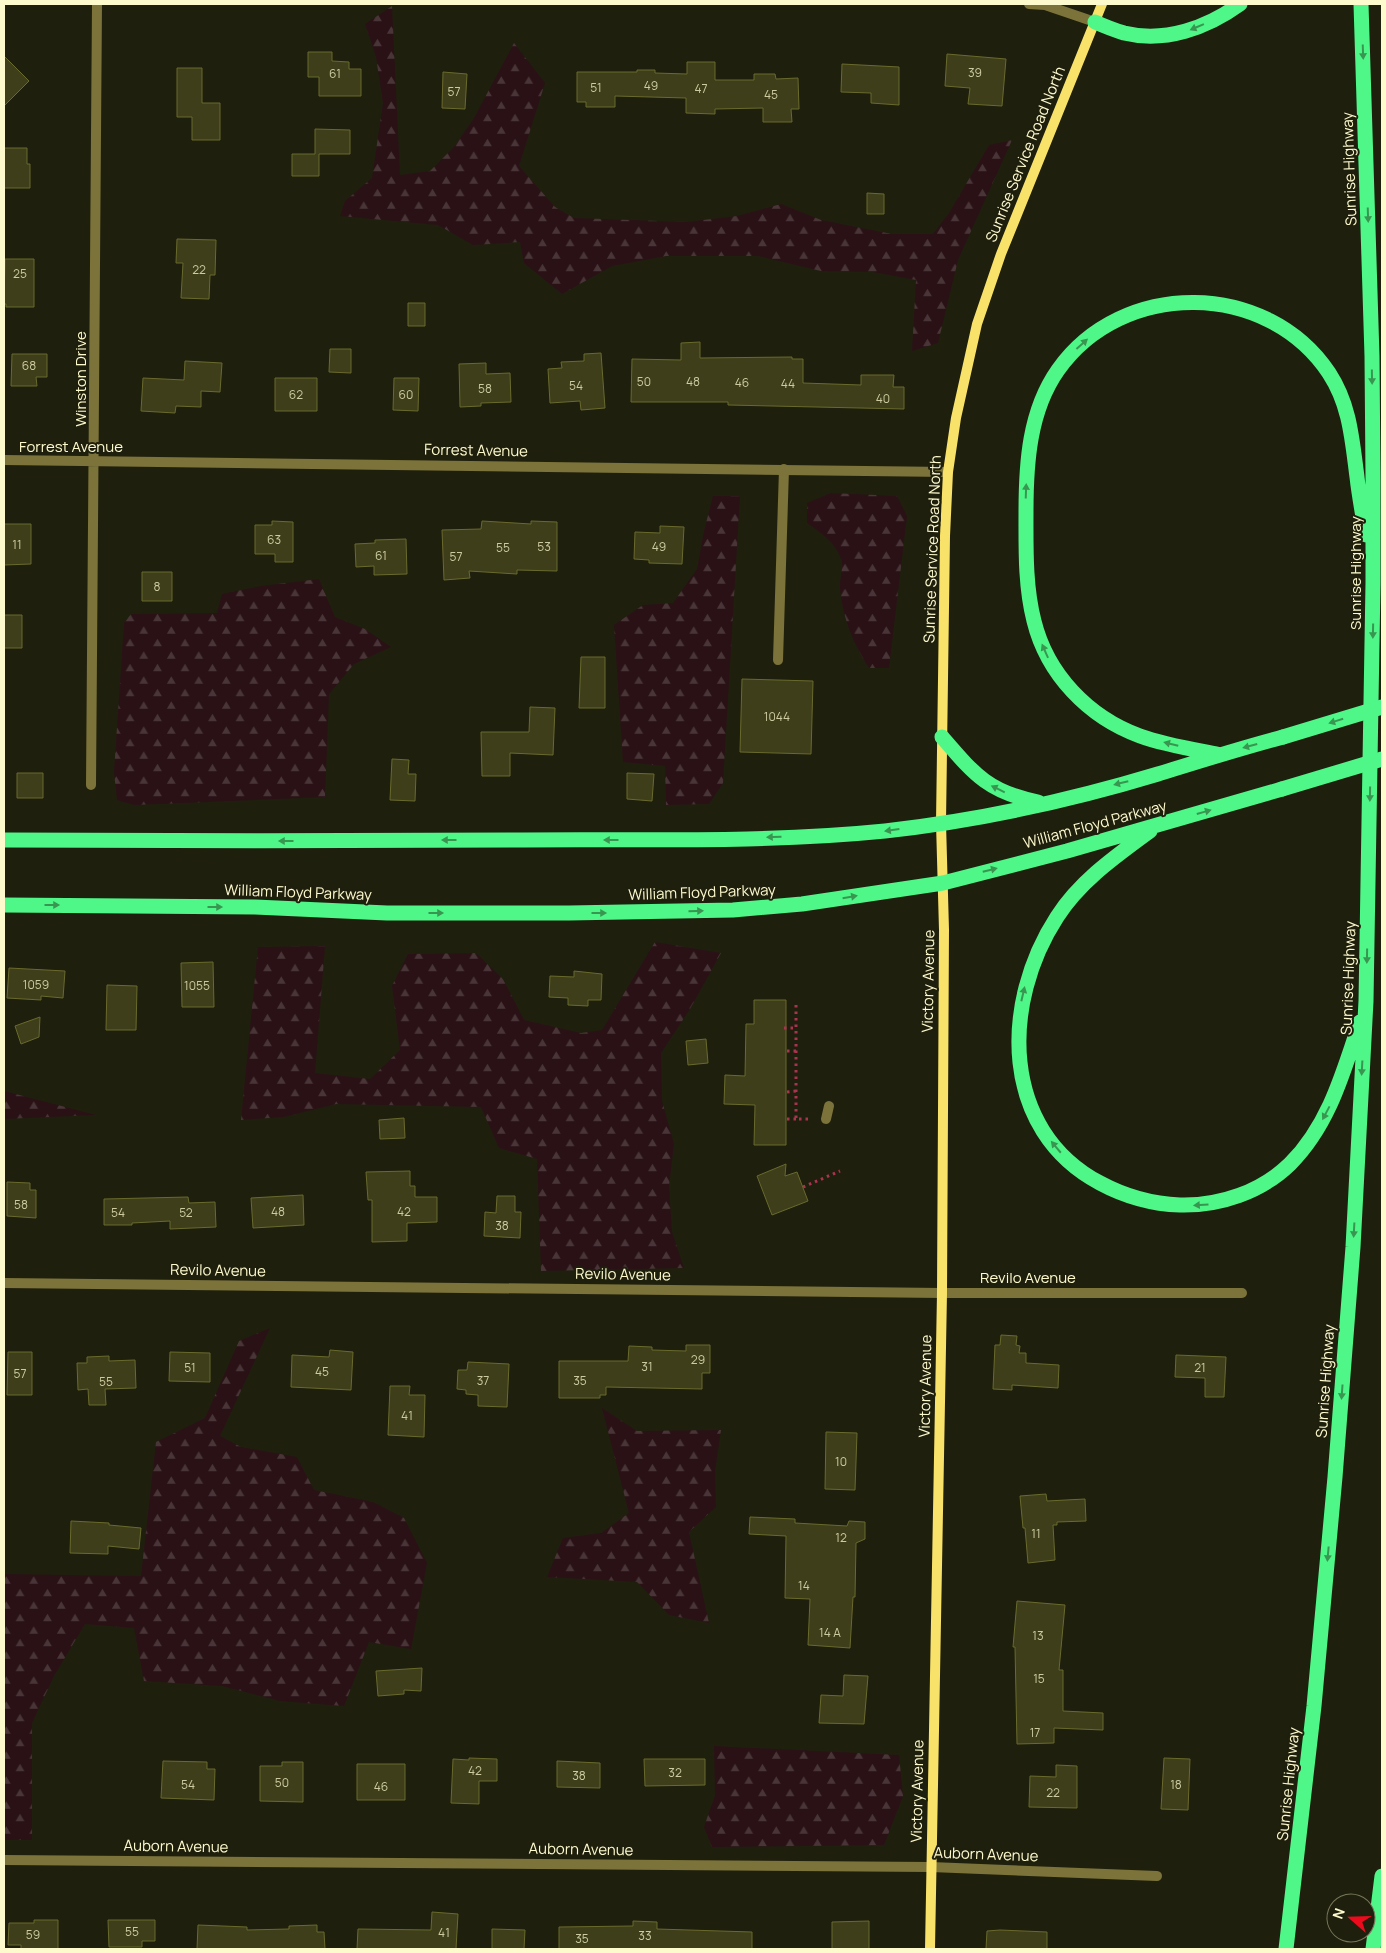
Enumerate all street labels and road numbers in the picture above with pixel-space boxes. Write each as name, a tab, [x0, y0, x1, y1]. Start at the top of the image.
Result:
street label: Sunrise Service Road North	[980, 63, 1070, 245]
street label: Sunrise Highway	[1337, 112, 1361, 226]
street label: Winston Drive	[70, 331, 91, 427]
street label: Forrest Avenue	[19, 436, 123, 457]
street label: Forrest Avenue	[424, 439, 528, 461]
street label: Sunrise Service Road North	[918, 455, 946, 643]
street label: Sunrise Highway	[1345, 516, 1366, 630]
street label: William Floyd Parkway	[1021, 795, 1169, 853]
street label: William Floyd Parkway	[224, 879, 372, 905]
street label: William Floyd Parkway	[628, 879, 776, 905]
street label: Sunrise Highway	[1336, 921, 1360, 1035]
street label: Victory Avenue	[917, 929, 939, 1033]
street label: Revilo Avenue	[170, 1259, 266, 1281]
street label: Revilo Avenue	[575, 1263, 671, 1285]
street label: Revilo Avenue	[980, 1267, 1076, 1288]
street label: Sunrise Highway	[1311, 1323, 1339, 1439]
street label: Victory Avenue	[914, 1334, 936, 1438]
street label: Sunrise Highway	[1272, 1726, 1304, 1842]
street label: Victory Avenue	[906, 1739, 928, 1843]
street label: Auborn Avenue	[123, 1835, 229, 1857]
street label: Auborn Avenue	[528, 1838, 634, 1860]
street label: Auborn Avenue	[933, 1842, 1039, 1866]

